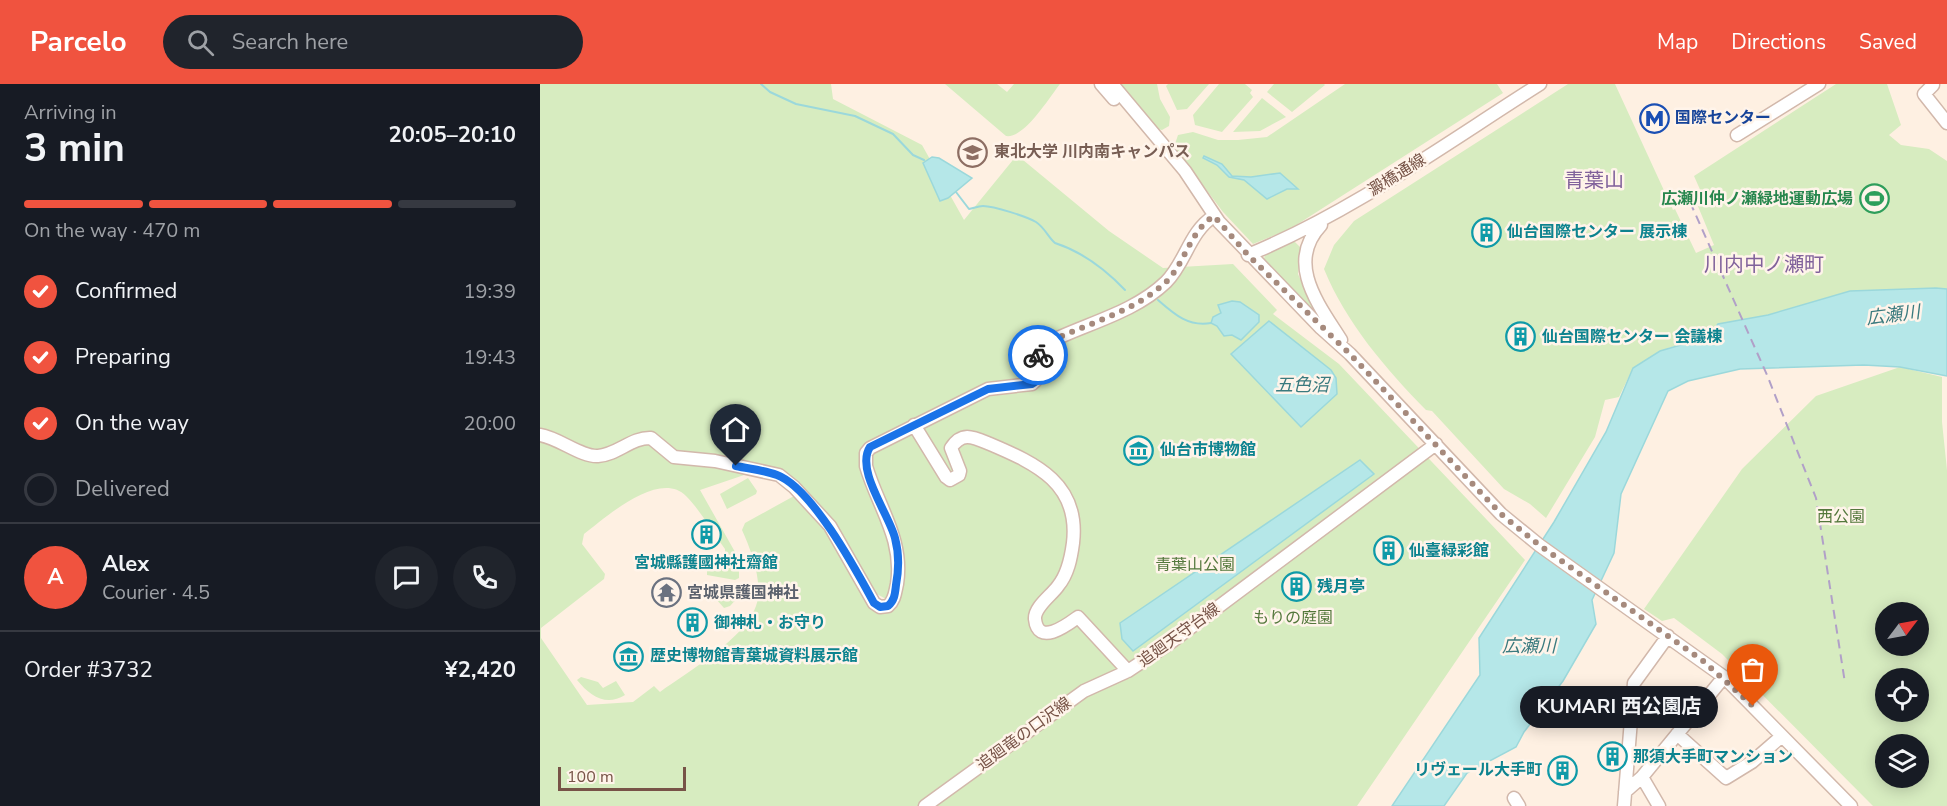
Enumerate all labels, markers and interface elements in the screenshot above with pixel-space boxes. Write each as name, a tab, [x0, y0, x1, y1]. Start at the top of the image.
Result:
search box	[163, 15, 583, 69]
text: Parcelo	[30, 23, 127, 61]
icon: search	[184, 26, 217, 59]
text: Search here	[232, 27, 348, 57]
text: Map	[1657, 28, 1698, 56]
text: Directions	[1731, 28, 1826, 56]
text: Saved	[1859, 28, 1917, 56]
text: Arriving in	[24, 99, 117, 126]
metro station icon: 国際センター	[1638, 102, 1670, 134]
place label: 国際センター	[1675, 107, 1771, 129]
text: 20:05–20:10	[388, 120, 516, 150]
text: 3 min	[24, 122, 125, 175]
school or university icon: 東北大学 川内南キャンパス	[957, 136, 989, 168]
place label: 東北大学 川内南キャンパス	[994, 141, 1190, 163]
street label: 澱橋通線	[1364, 149, 1430, 201]
district label: 青葉山	[1564, 167, 1624, 194]
sports icon: 広瀬川仲ノ瀬緑地運動広場	[1858, 183, 1890, 215]
place label: 広瀬川仲ノ瀬緑地運動広場	[1661, 188, 1853, 210]
building icon: 仙台国際センター 展示棟	[1470, 216, 1502, 248]
text: On the way · 470 m	[24, 217, 200, 244]
place label: 仙台国際センター 展示棟	[1506, 221, 1687, 243]
district label: 川内中ノ瀬町	[1704, 251, 1824, 278]
icon: check	[24, 275, 57, 308]
text: Confirmed	[75, 276, 177, 306]
text: 19:39	[463, 278, 516, 305]
water label: 広瀬川	[1865, 300, 1923, 330]
building icon: 仙台国際センター 会議棟	[1505, 321, 1537, 353]
courier	[1008, 325, 1068, 385]
place label: 仙台国際センター 会議棟	[1541, 326, 1722, 348]
icon: bike	[1022, 339, 1055, 372]
icon: check	[24, 341, 57, 374]
text: Preparing	[75, 342, 171, 372]
text: 19:43	[463, 344, 516, 371]
water label: 五色沼	[1275, 373, 1332, 397]
pin	[710, 404, 761, 466]
icon: check	[24, 407, 57, 440]
text: On the way	[75, 408, 189, 438]
text: 20:00	[463, 410, 516, 437]
icon: home	[719, 413, 752, 446]
museum icon: 仙台市博物館	[1123, 434, 1155, 466]
place label: 仙台市博物館	[1159, 439, 1256, 461]
text: Delivered	[75, 474, 170, 504]
park label: 西公園	[1817, 506, 1865, 528]
building icon: 宮城縣護國神社齋館	[690, 519, 722, 551]
building icon: 仙臺緑彩館	[1372, 535, 1404, 567]
place label: 仙臺緑彩館	[1408, 540, 1489, 562]
button: chat	[375, 546, 438, 609]
button: phone	[453, 546, 516, 609]
text: Alex	[102, 549, 149, 579]
place label: 宮城縣護國神社齋館	[634, 552, 778, 574]
park label: 青葉山公園	[1155, 554, 1235, 576]
text: A	[47, 562, 64, 592]
building icon: 残月亭	[1280, 571, 1312, 603]
place label: 残月亭	[1317, 576, 1365, 598]
temple icon: 宮城県護国神社	[650, 577, 682, 609]
text: Courier · 4.5	[102, 579, 210, 606]
place label: 宮城県護国神社	[687, 582, 799, 604]
street label: 追廻天守台線	[1134, 598, 1224, 672]
north arrow	[1875, 602, 1929, 656]
map controls	[1875, 602, 1929, 788]
building icon: 御神札・お守り	[677, 607, 709, 639]
park label: もりの庭園	[1253, 607, 1333, 629]
place label: 御神札・お守り	[714, 612, 826, 634]
water label: 広瀬川	[1502, 634, 1558, 658]
museum icon: 歴史博物館青葉城資料展示館	[613, 640, 645, 672]
pin	[1727, 644, 1778, 706]
place label: 歴史博物館青葉城資料展示館	[650, 645, 858, 667]
icon: bag	[1736, 653, 1769, 686]
text: Order #3732	[24, 655, 153, 685]
text: ¥2,420	[445, 655, 516, 685]
button: locate	[1875, 668, 1929, 722]
callout: KUMARI 西公園店	[1519, 685, 1717, 727]
street label: 追廻竜の口沢線	[972, 692, 1076, 776]
text: KUMARI 西公園店	[1537, 693, 1701, 720]
button: layers	[1875, 734, 1929, 788]
building icon: 那須大手町マンション	[1596, 741, 1628, 773]
place label: 那須大手町マンション	[1633, 746, 1793, 768]
building icon: リヴェール大手町	[1547, 754, 1579, 786]
place label: リヴェール大手町	[1414, 759, 1542, 781]
scale bar	[558, 764, 686, 792]
text: 100 m	[567, 766, 614, 788]

